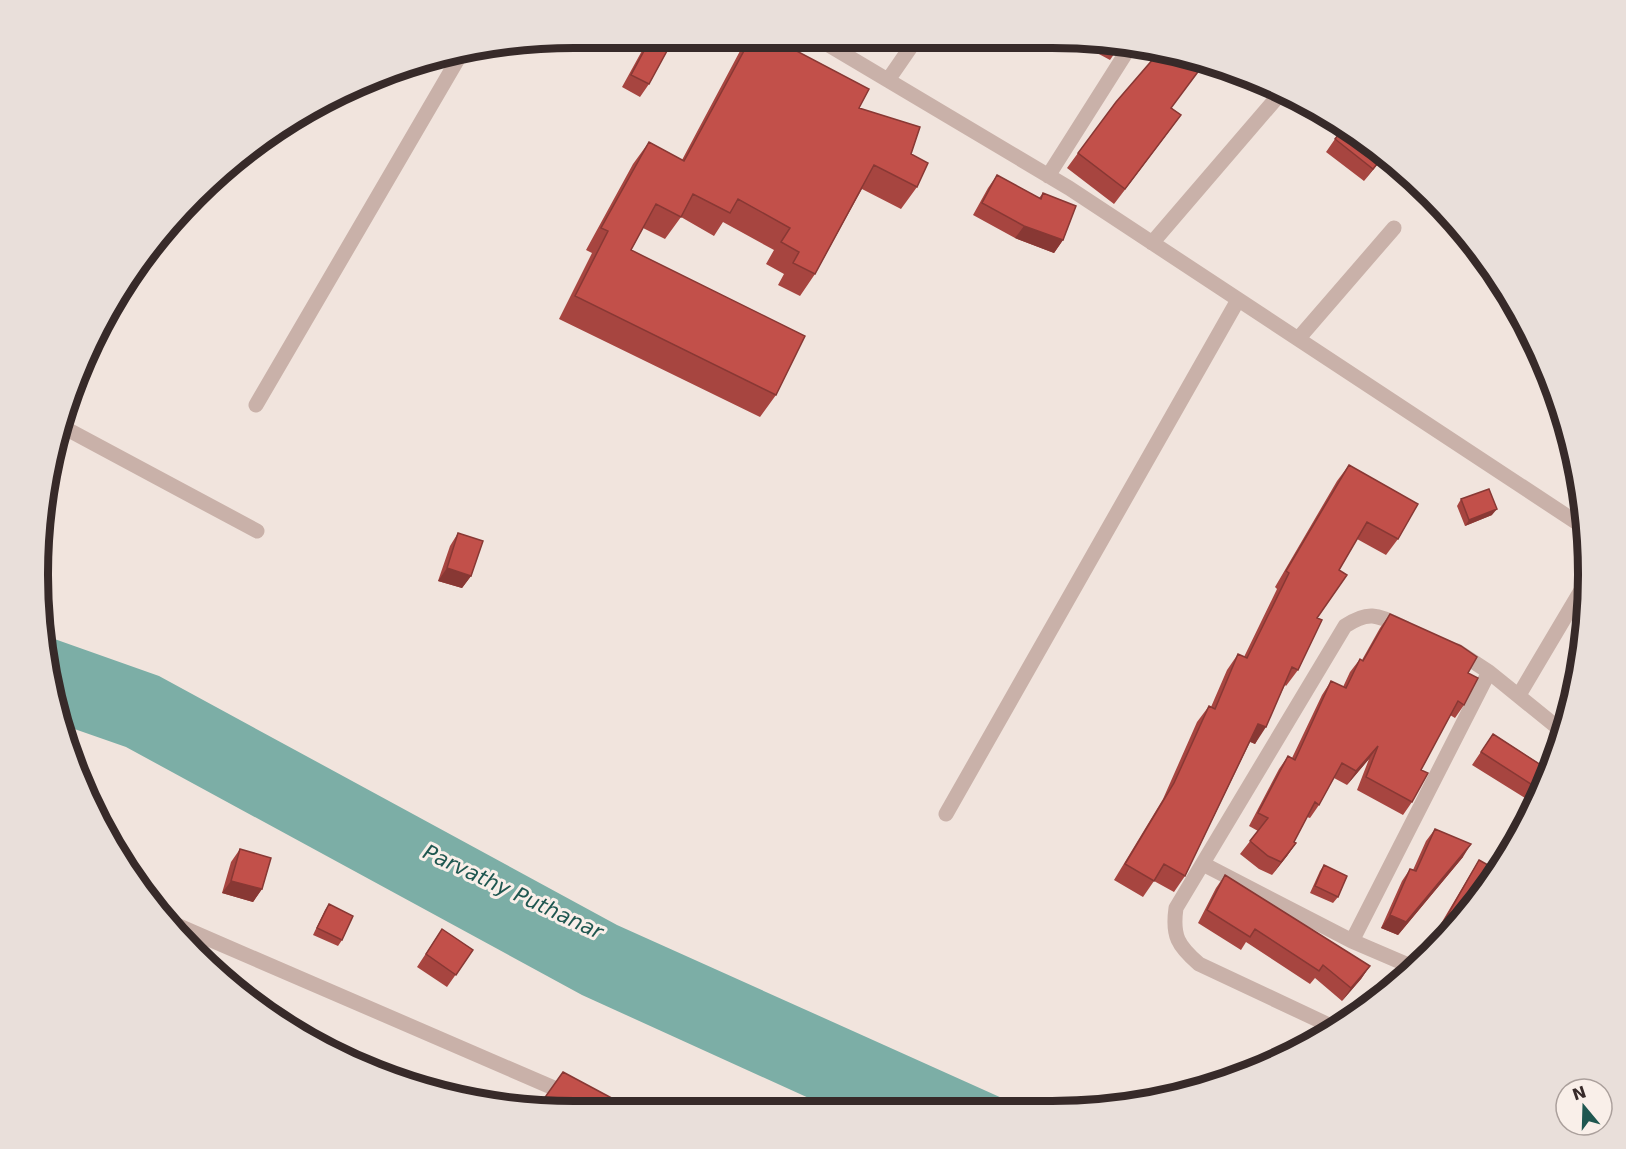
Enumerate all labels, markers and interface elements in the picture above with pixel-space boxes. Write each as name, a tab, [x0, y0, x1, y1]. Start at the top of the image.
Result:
water label: Parvathy Puthanar	[419, 840, 608, 945]
north arrow	[1554, 1077, 1614, 1137]
text: N	[1570, 1082, 1589, 1104]

